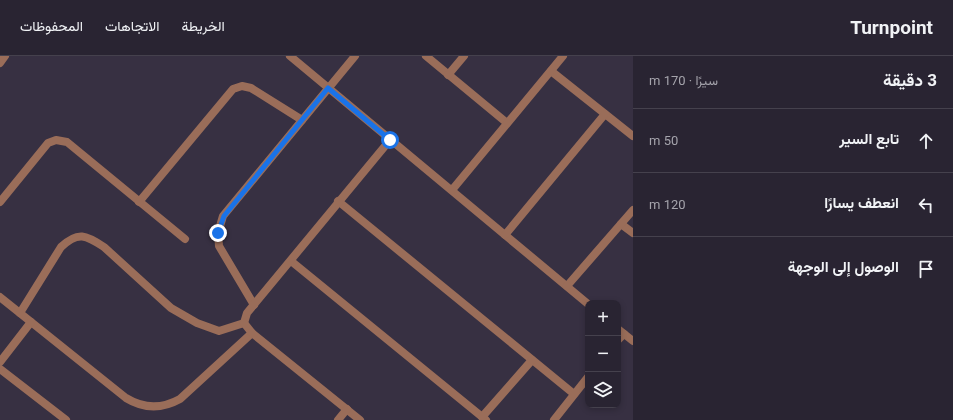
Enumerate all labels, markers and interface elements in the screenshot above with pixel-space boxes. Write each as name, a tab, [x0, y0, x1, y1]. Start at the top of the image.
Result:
text: Turnpoint	[850, 16, 933, 39]
text: المحفوظات	[20, 18, 83, 34]
text: الاتجاهات	[105, 18, 159, 34]
text: الخريطة	[181, 18, 225, 34]
text: 3 دقيقة	[883, 70, 937, 90]
text: سيرًا · 170 m	[649, 73, 718, 88]
text: تابع السير	[839, 130, 899, 148]
icon: ahead	[915, 130, 937, 152]
route start	[381, 131, 399, 149]
text: 50 m	[649, 133, 678, 148]
text: انعطف يسارًا	[824, 194, 899, 212]
icon: left	[915, 194, 937, 216]
text: 120 m	[649, 197, 686, 212]
route end	[209, 224, 227, 242]
text: الوصول إلى الوجهة	[788, 258, 899, 276]
icon: arrive	[915, 258, 937, 280]
map controls	[585, 300, 621, 408]
button: +	[585, 300, 621, 336]
button: −	[585, 336, 621, 372]
button: layers	[585, 372, 621, 408]

